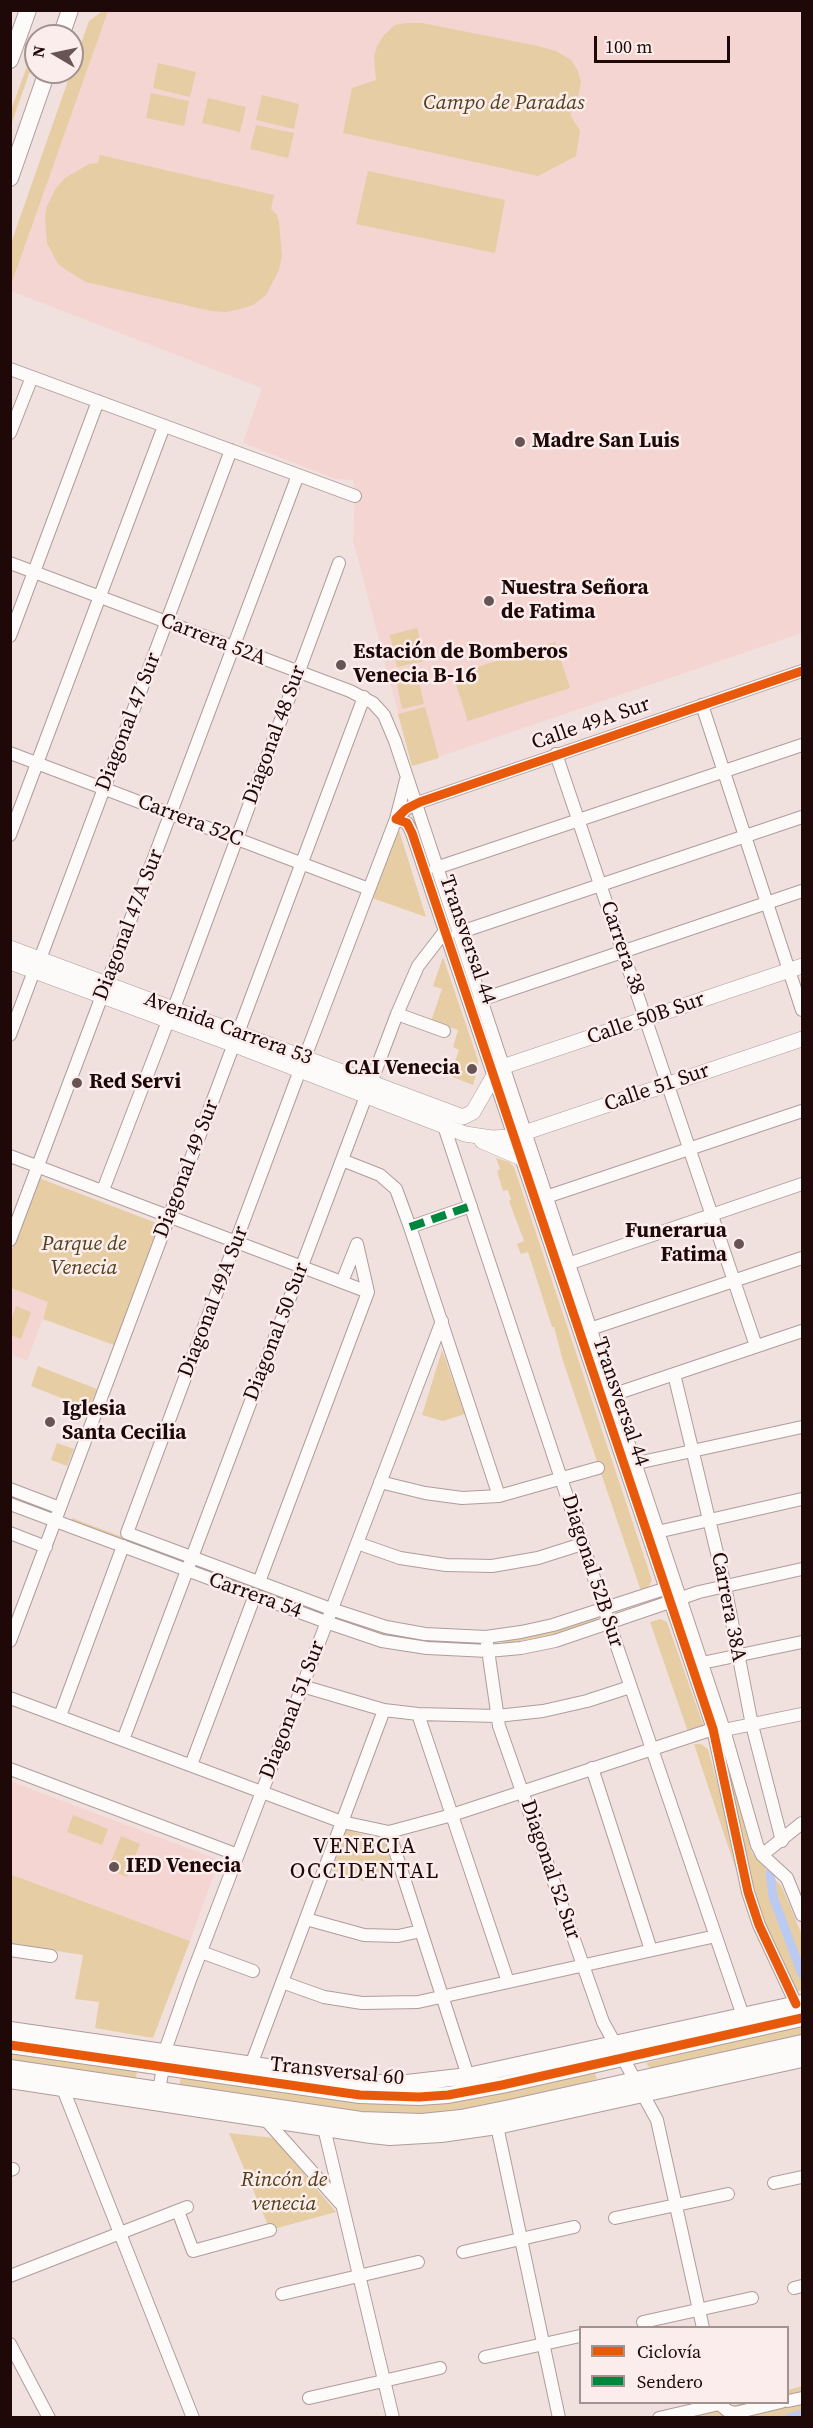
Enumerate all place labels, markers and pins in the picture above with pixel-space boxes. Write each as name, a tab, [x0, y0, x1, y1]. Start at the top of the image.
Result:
place label: Madre San Luis	[532, 429, 680, 455]
marker: Madre San Luis	[513, 435, 527, 449]
place label: Nuestra Señora de Fatima	[501, 576, 649, 626]
marker: Nuestra Señora de Fatima	[482, 594, 496, 608]
place label: Estación de Bomberos Venecia B-16	[353, 640, 568, 690]
marker: Estación de Bomberos Venecia B-16	[334, 658, 348, 672]
place label: CAI Venecia	[345, 1056, 460, 1082]
marker: CAI Venecia	[465, 1062, 479, 1076]
place label: Red Servi	[89, 1070, 181, 1096]
marker: Red Servi	[70, 1076, 84, 1090]
place label: Funerarua Fatima	[625, 1219, 727, 1269]
marker: Funerarua Fatima	[732, 1237, 746, 1251]
place label: Iglesia Santa Cecilia	[62, 1397, 186, 1447]
marker: Iglesia Santa Cecilia	[43, 1415, 57, 1429]
place label: IED Venecia	[126, 1854, 241, 1880]
marker: IED Venecia	[107, 1860, 121, 1874]

